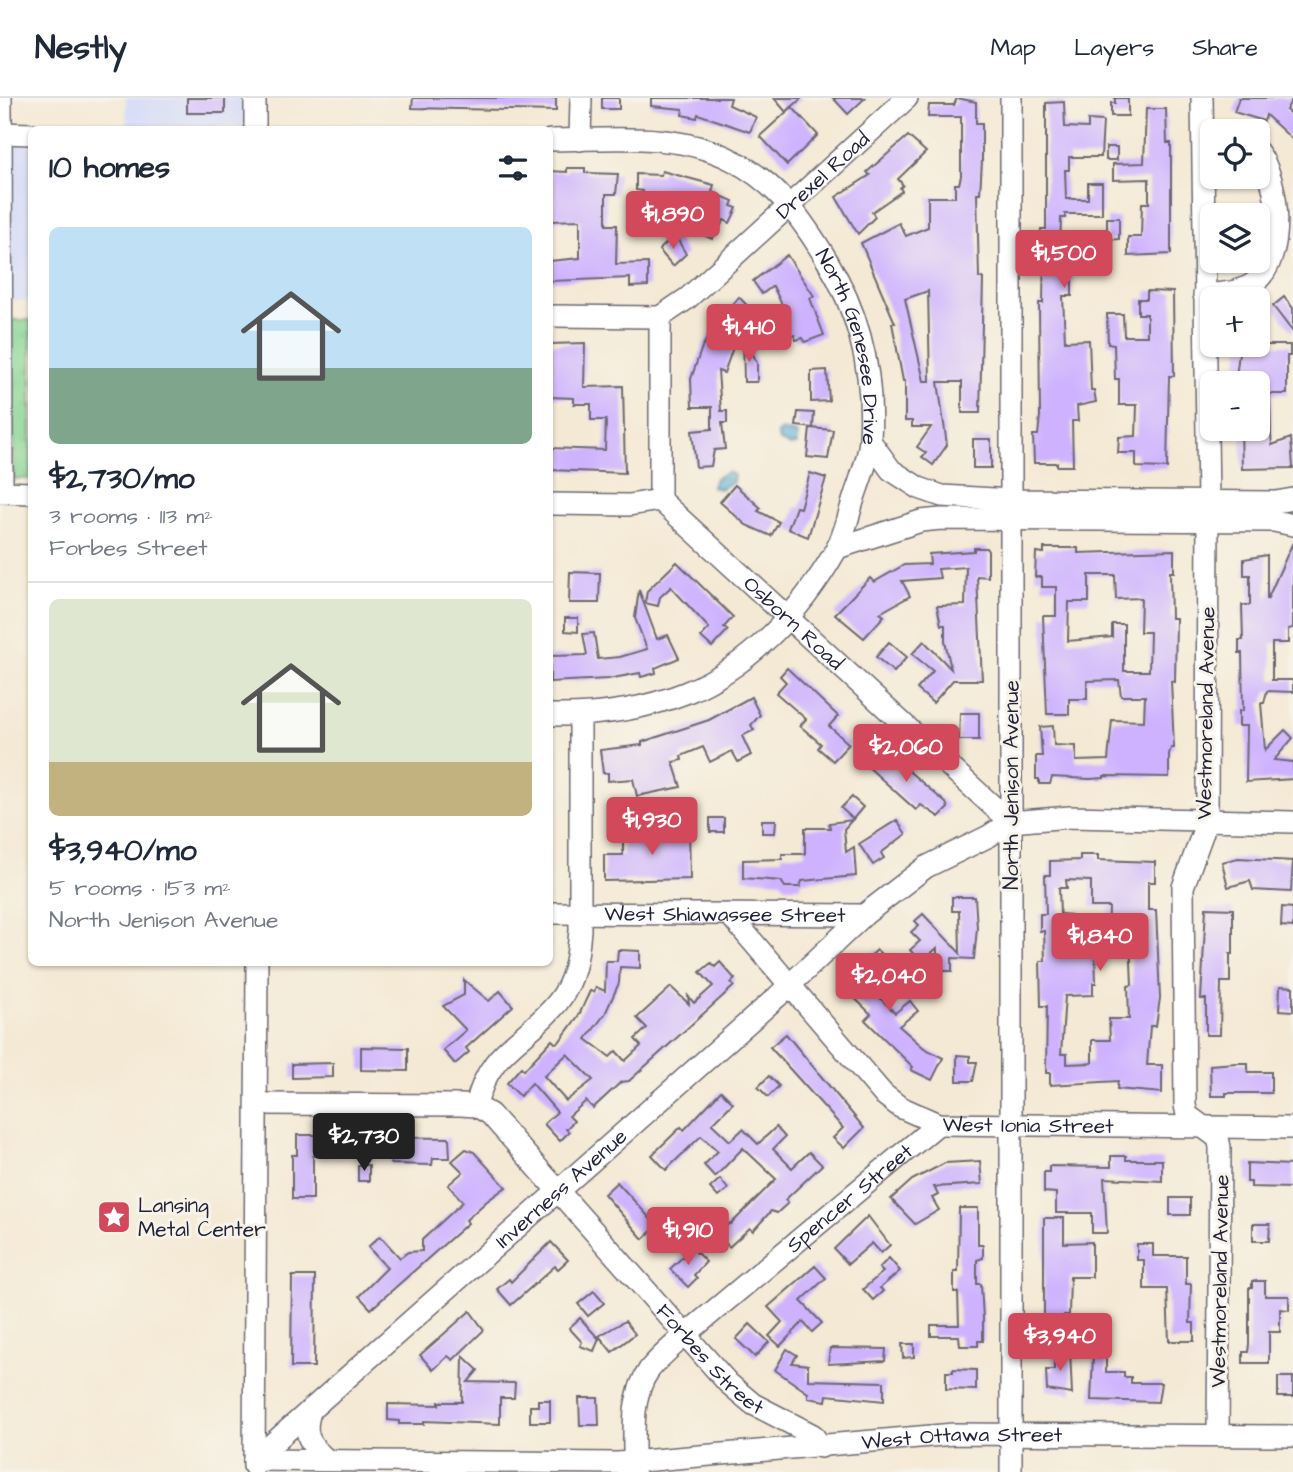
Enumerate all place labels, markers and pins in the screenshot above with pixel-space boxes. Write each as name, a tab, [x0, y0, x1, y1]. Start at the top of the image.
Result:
pin: $1,890	[616, 192, 730, 251]
pin: $1,500	[1007, 230, 1121, 290]
pin: $1,410	[692, 304, 806, 364]
pin: $2,060	[849, 724, 963, 784]
pin: $1,930	[595, 798, 709, 857]
pin: $1,840	[1043, 914, 1157, 973]
pin: $2,040	[832, 954, 946, 1013]
pin: $2,730	[307, 1114, 421, 1173]
place label: Lansing Metal Center	[138, 1191, 266, 1244]
place icon: Lansing Metal Center	[95, 1198, 133, 1236]
pin: $1,910	[631, 1208, 745, 1267]
pin: $3,940	[1003, 1314, 1117, 1373]

